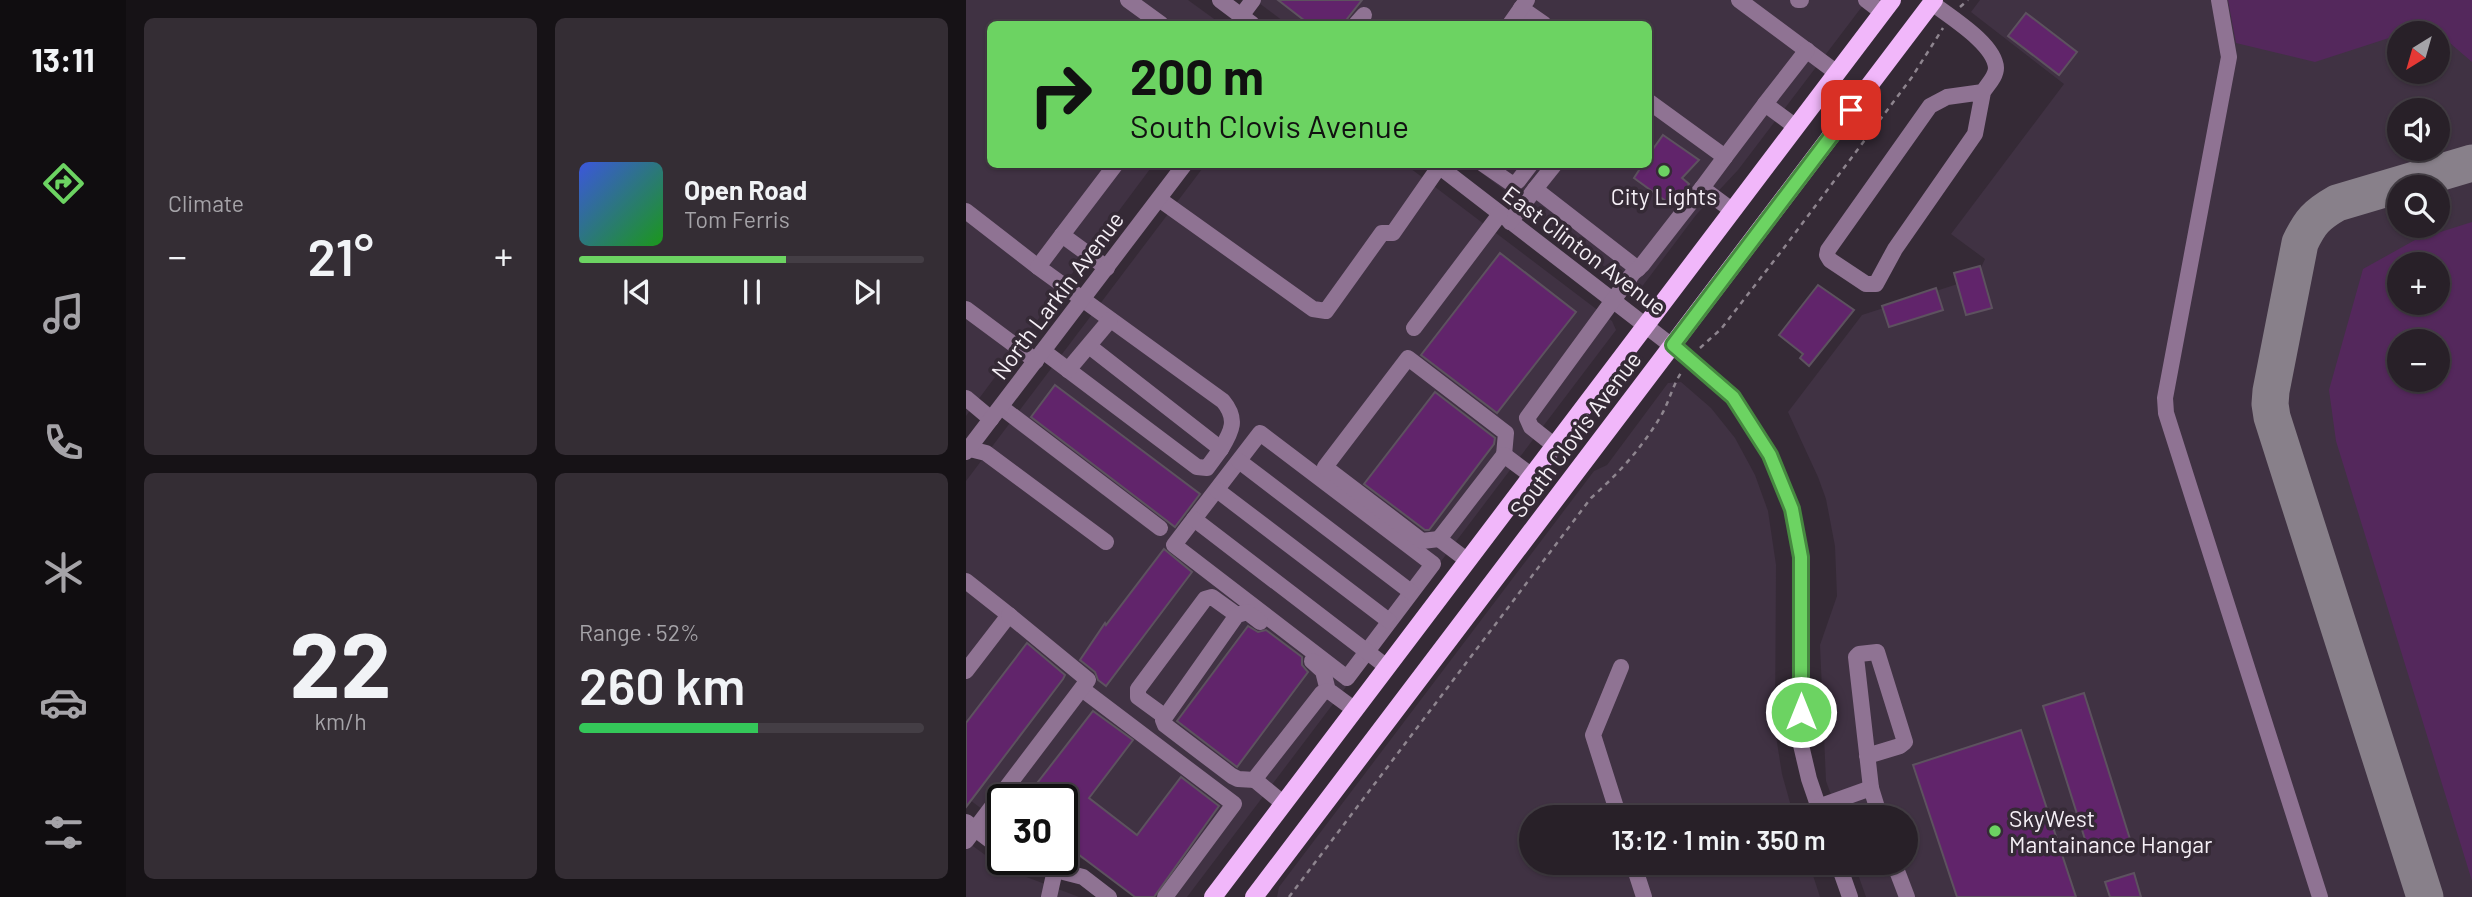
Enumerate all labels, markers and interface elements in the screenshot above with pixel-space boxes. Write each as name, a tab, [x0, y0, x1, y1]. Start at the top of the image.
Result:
north arrow	[2387, 21, 2450, 84]
map controls	[2387, 21, 2450, 392]
text: 13:11	[31, 40, 95, 78]
text: 200 m	[1130, 46, 1264, 105]
icon: right	[1015, 49, 1106, 140]
pin	[1821, 80, 1881, 140]
icon: arrive	[1832, 91, 1870, 129]
button: sound	[2387, 98, 2450, 161]
text: South Clovis Avenue	[1130, 106, 1409, 144]
icon: directions	[39, 159, 88, 208]
marker: City Lights	[1656, 163, 1672, 179]
text: Open Road	[684, 174, 807, 205]
button: search	[2387, 175, 2450, 238]
street label: East Clinton Avenue	[1498, 179, 1672, 321]
place label: City Lights	[1611, 182, 1717, 210]
text: Climate	[168, 189, 244, 217]
text: Tom Ferris	[684, 205, 790, 233]
street label: North Larkin Avenue	[985, 206, 1129, 384]
text: 21°	[307, 224, 374, 286]
text: −	[168, 232, 187, 278]
text: +	[494, 232, 513, 278]
button: +	[2387, 252, 2450, 315]
icon: previous	[618, 273, 656, 311]
icon: pause	[733, 273, 771, 311]
icon: next	[848, 273, 886, 311]
icon: music	[39, 289, 88, 338]
button: −	[2387, 329, 2450, 392]
street label: South Clovis Avenue	[1503, 345, 1647, 523]
icon: phone	[39, 418, 88, 467]
icon: climate	[39, 548, 88, 597]
text: 22	[290, 607, 391, 716]
text: Range · 52%	[579, 618, 699, 646]
text: 260 km	[579, 653, 745, 715]
position arrow	[1764, 675, 1838, 749]
icon: car	[39, 678, 88, 727]
text: km/h	[314, 707, 367, 735]
speed limit sign: 30	[987, 784, 1078, 875]
place label: SkyWest Mantainance Hangar	[2009, 804, 2213, 858]
icon: filters	[39, 808, 88, 857]
marker: SkyWest Mantainance Hangar	[1987, 823, 2003, 839]
text: 13:12 · 1 min · 350 m	[1611, 824, 1826, 855]

